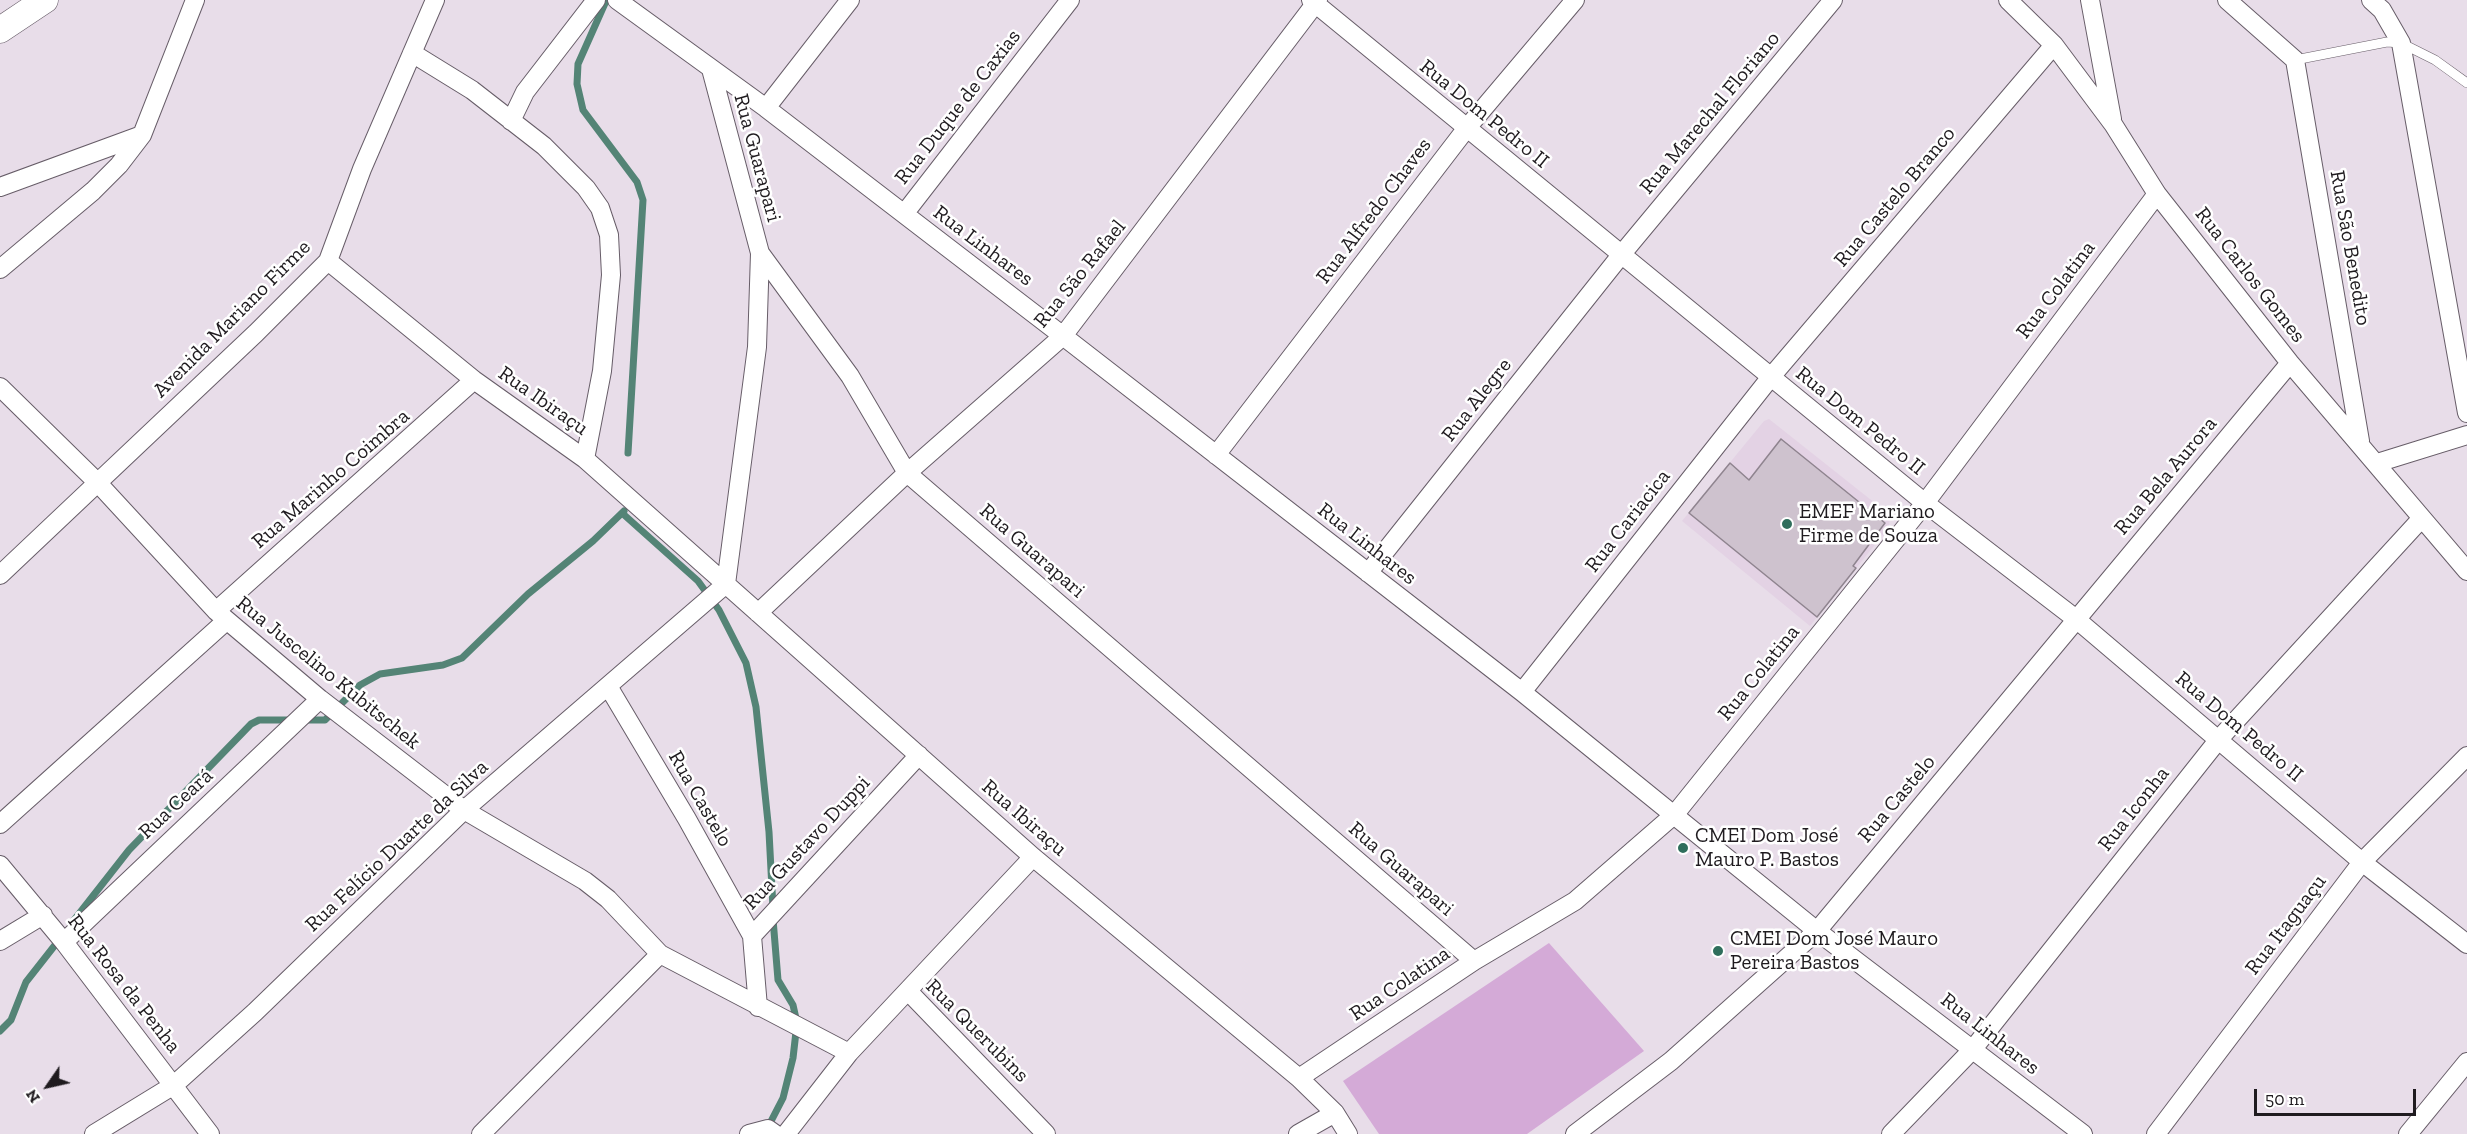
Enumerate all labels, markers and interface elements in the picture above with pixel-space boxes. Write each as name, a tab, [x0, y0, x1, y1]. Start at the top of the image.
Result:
street label: Rua Duque de Caxias	[890, 24, 1026, 190]
street label: Rua Marechal Floriano	[1635, 27, 1785, 199]
street label: Rua Dom Pedro II	[1414, 54, 1554, 174]
street label: Rua Guarapari	[728, 91, 786, 225]
street label: Rua Castelo Branco	[1829, 122, 1961, 272]
street label: Rua Alfredo Chaves	[1311, 133, 1437, 289]
street label: Rua São Benedito	[2324, 169, 2376, 327]
street label: Rua Linhares	[928, 200, 1038, 292]
street label: Rua Carlos Gomes	[2189, 202, 2311, 348]
street label: Rua São Rafael	[1029, 215, 1131, 333]
street label: Avenida Mariano Firme	[148, 235, 316, 403]
street label: Rua Colatina	[2011, 236, 2101, 344]
street label: Rua Alegre	[1437, 353, 1517, 447]
street label: Rua Ibiraçu	[493, 361, 593, 441]
street label: Rua Dom Pedro II	[1790, 361, 1930, 481]
street label: Rua Marinho Coimbra	[247, 404, 415, 554]
street label: Rua Bela Aurora	[2109, 412, 2223, 540]
street label: Rua Cariacica	[1580, 465, 1676, 577]
street label: Rua Guarapari	[974, 498, 1090, 604]
street label: Rua Linhares	[1312, 498, 1422, 590]
place label: EMEF Mariano Firme de Souza	[1799, 499, 1938, 549]
marker: EMEF Mariano Firme de Souza	[1780, 517, 1794, 531]
street label: Rua Juscelino Kubitschek	[231, 591, 425, 755]
street label: Rua Colatina	[1713, 620, 1805, 726]
street label: Rua Dom Pedro II	[2170, 666, 2308, 788]
street label: Rua Castelo	[662, 747, 738, 851]
street label: Rua Castelo	[1853, 750, 1941, 848]
street label: Rua Felício Duarte da Silva	[300, 755, 494, 937]
street label: Rua Iconha	[2093, 762, 2175, 856]
street label: Rua Ceará	[134, 763, 218, 845]
street label: Rua Gustavo Duppi	[738, 771, 876, 915]
street label: Rua Ibiraçu	[977, 774, 1071, 862]
street label: Rua Guarapari	[1343, 816, 1459, 922]
place label: CMEI Dom José Mauro P. Bastos	[1695, 823, 1839, 873]
marker: CMEI Dom José Mauro P. Bastos	[1676, 841, 1690, 855]
street label: Rua Itaguaçu	[2240, 870, 2332, 980]
street label: Rua Rosa da Penha	[62, 910, 186, 1058]
place label: CMEI Dom José Mauro Pereira Bastos	[1730, 926, 1938, 976]
street label: Rua Colatina	[1345, 941, 1455, 1027]
marker: CMEI Dom José Mauro Pereira Bastos	[1711, 944, 1725, 958]
street label: Rua Querubins	[920, 974, 1034, 1088]
street label: Rua Linhares	[1935, 988, 2045, 1080]
north arrow	[18, 1056, 78, 1116]
scale bar	[2257, 1077, 2419, 1115]
text: N	[21, 1086, 44, 1107]
text: 50 m	[2265, 1088, 2304, 1110]

